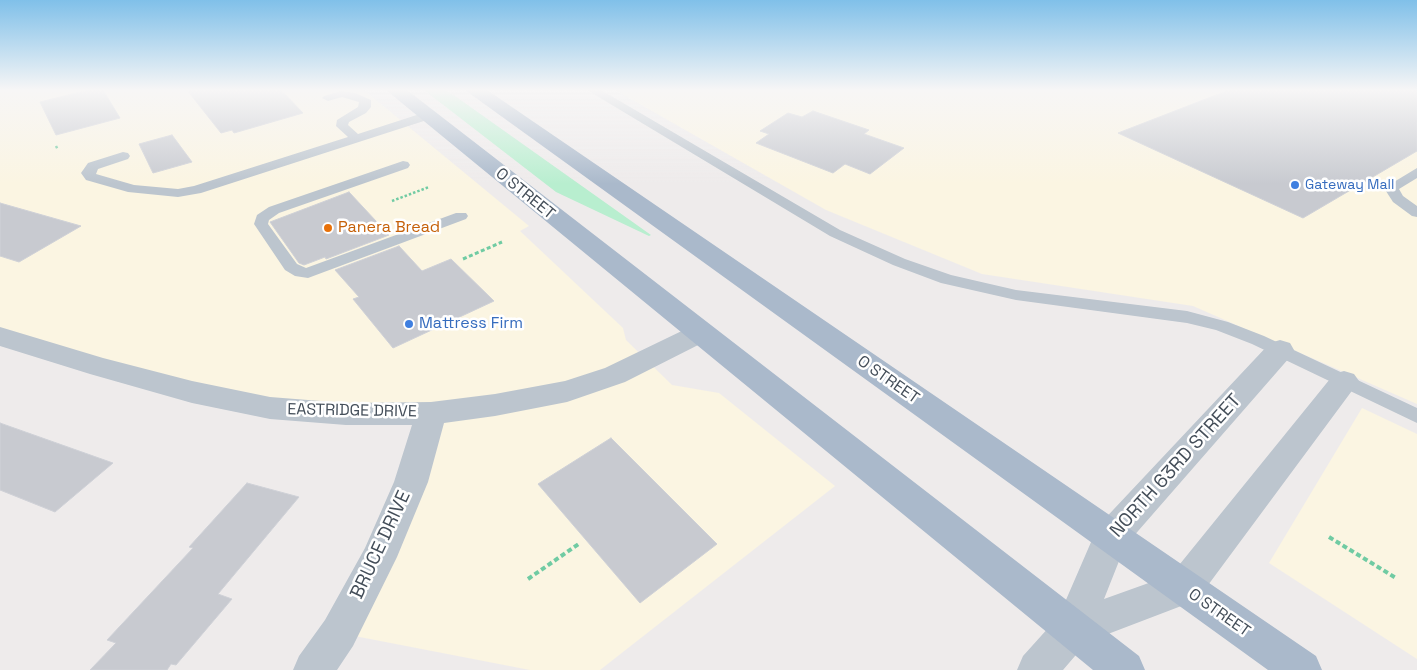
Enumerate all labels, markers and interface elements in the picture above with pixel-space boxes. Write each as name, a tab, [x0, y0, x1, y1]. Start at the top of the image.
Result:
street label: O STREET	[491, 164, 559, 224]
place label: Gateway Mall	[1305, 177, 1394, 193]
marker: Gateway Mall	[1289, 179, 1301, 191]
place label: Panera Bread	[338, 218, 440, 238]
marker: Panera Bread	[322, 222, 334, 234]
place label: Mattress Firm	[419, 314, 523, 334]
marker: Mattress Firm	[403, 318, 415, 330]
street label: O STREET	[853, 352, 923, 408]
street label: NORTH 63RD STREET	[1106, 390, 1246, 542]
street label: EASTRIDGE DRIVE	[287, 400, 417, 422]
street label: BRUCE DRIVE	[346, 487, 416, 603]
street label: O STREET	[1184, 585, 1254, 641]

